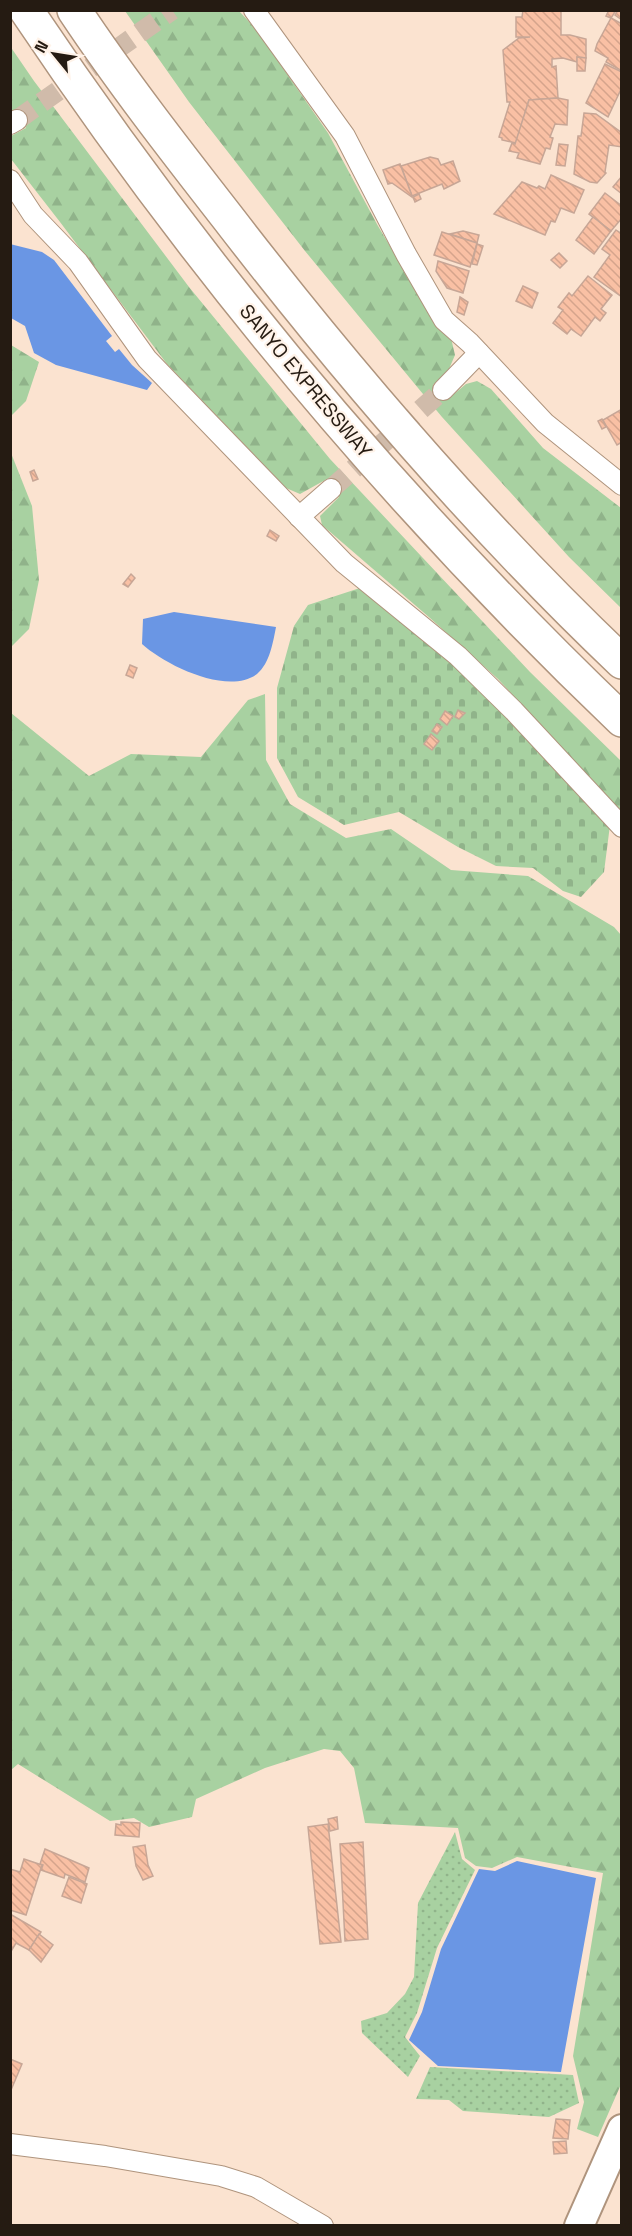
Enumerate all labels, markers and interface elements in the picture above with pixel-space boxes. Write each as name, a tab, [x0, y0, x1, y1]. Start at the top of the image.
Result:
north arrow	[24, 24, 84, 84]
text: N	[30, 37, 53, 57]
street label: SANYO EXPRESSWAY	[234, 299, 378, 463]

